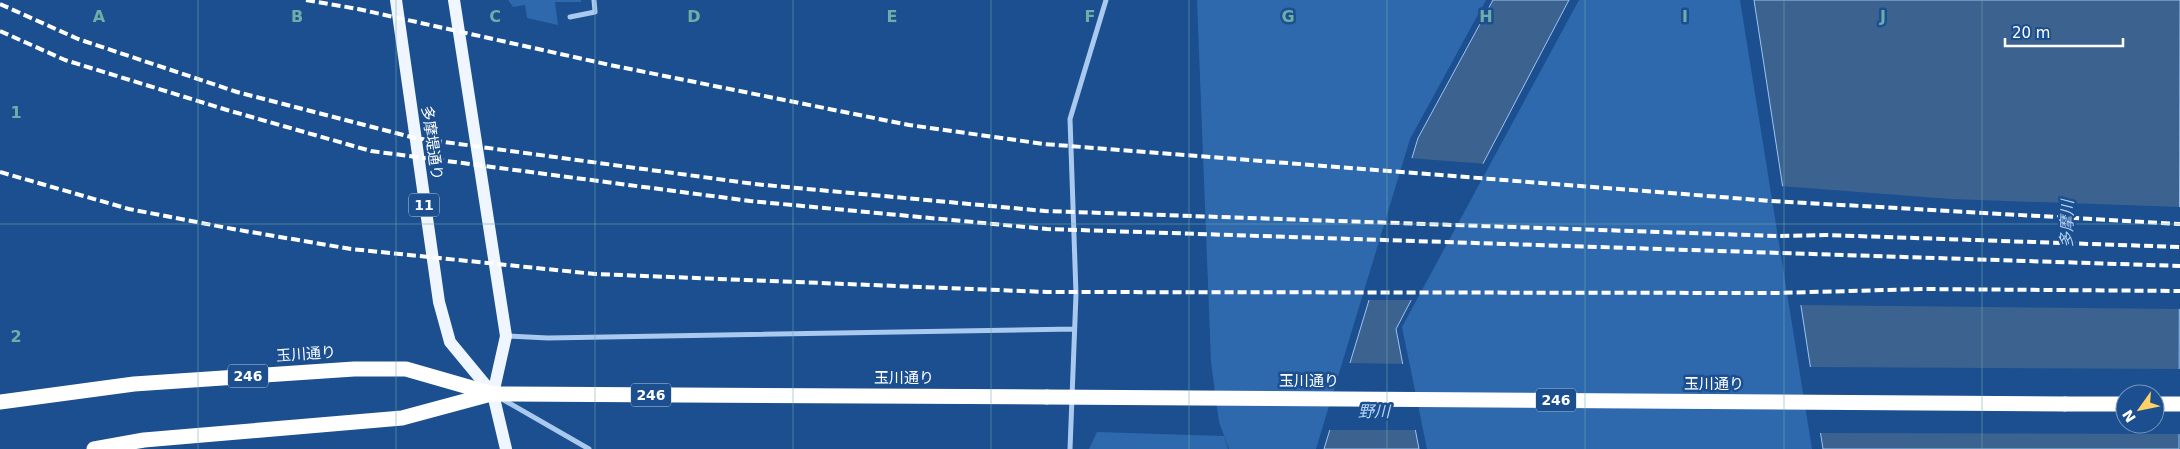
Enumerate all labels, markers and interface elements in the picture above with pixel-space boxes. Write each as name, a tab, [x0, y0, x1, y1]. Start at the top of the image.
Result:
text: A	[93, 7, 106, 26]
text: B	[291, 7, 303, 26]
text: C	[489, 7, 501, 26]
text: D	[687, 7, 701, 26]
text: E	[887, 7, 897, 26]
text: F	[1085, 7, 1095, 26]
text: G	[1281, 7, 1295, 26]
text: H	[1479, 7, 1493, 26]
text: I	[1682, 7, 1688, 26]
text: J	[1879, 7, 1886, 26]
scale bar	[2005, 15, 2122, 47]
text: 20 m	[2012, 24, 2050, 42]
text: 1	[10, 103, 22, 122]
street label: 多摩堤通り	[418, 105, 446, 181]
road number: 11	[409, 194, 439, 216]
water label: 多摩川	[2057, 198, 2077, 248]
text: 2	[10, 327, 22, 346]
street label: 玉川通り	[275, 343, 337, 365]
road number: 246	[228, 364, 268, 388]
street label: 玉川通り	[874, 369, 934, 387]
street label: 玉川通り	[1279, 372, 1339, 390]
street label: 玉川通り	[1684, 375, 1744, 393]
road number: 246	[631, 384, 671, 406]
north arrow	[2115, 384, 2165, 434]
road number: 246	[1536, 388, 1576, 412]
water label: 野川	[1358, 402, 1392, 421]
text: N	[2119, 407, 2139, 425]

